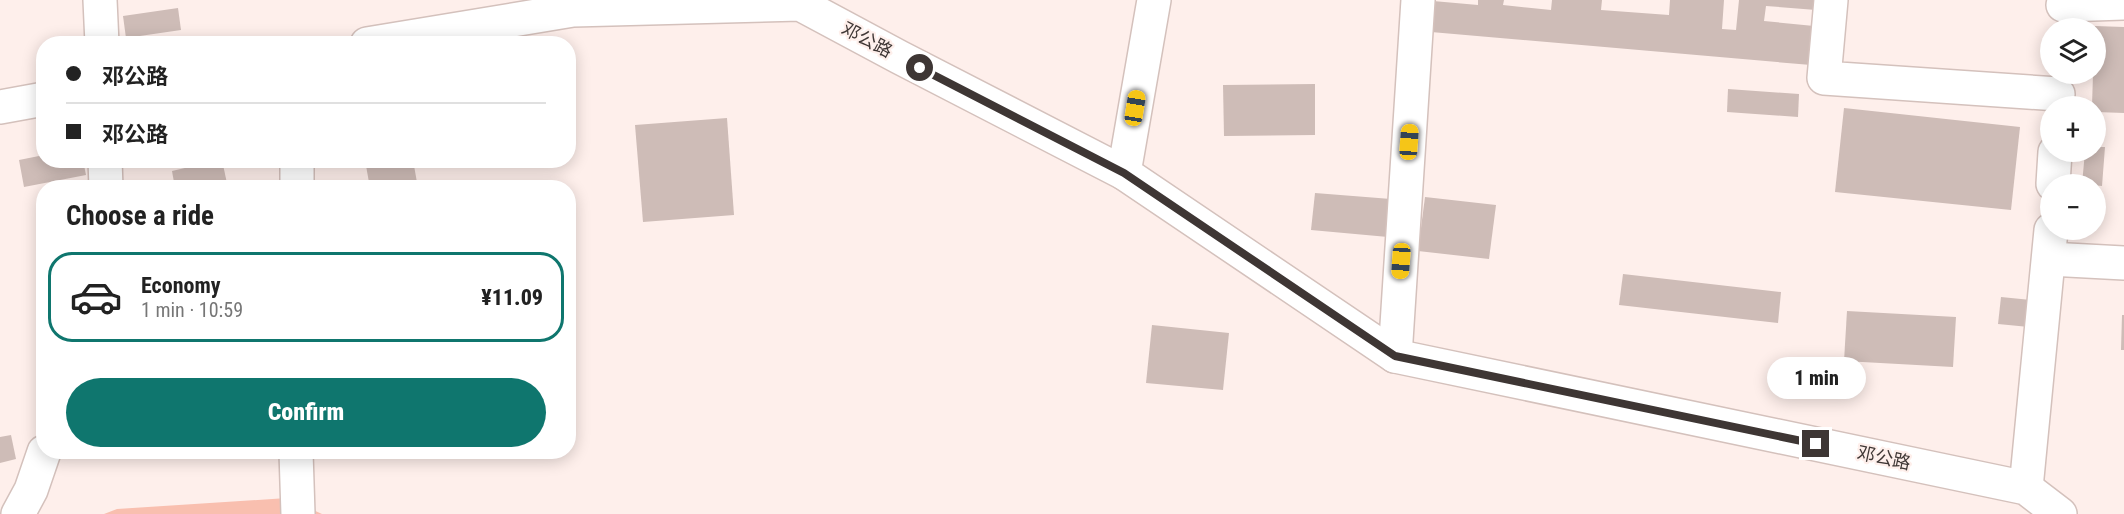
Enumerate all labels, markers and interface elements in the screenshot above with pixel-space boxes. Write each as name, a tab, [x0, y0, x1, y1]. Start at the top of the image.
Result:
street label: 邓公路	[838, 18, 896, 62]
map controls	[2040, 18, 2106, 240]
button: layers	[2040, 18, 2106, 84]
route start	[906, 54, 933, 81]
text: 邓公路	[102, 64, 168, 89]
car	[1123, 89, 1147, 127]
button: +	[2040, 96, 2106, 162]
text: 邓公路	[102, 122, 168, 147]
car	[1399, 123, 1419, 161]
button: −	[2040, 174, 2106, 240]
text: Choose a ride	[66, 200, 214, 232]
car	[1391, 242, 1411, 280]
icon: car	[69, 270, 123, 324]
text: Economy	[141, 273, 221, 298]
text: ¥11.09	[481, 285, 543, 310]
text: 1 min · 10:59	[141, 298, 243, 322]
callout: 1 min	[1766, 357, 1866, 399]
text: 1 min	[1794, 366, 1839, 390]
button: Confirm	[66, 378, 546, 447]
route end	[1802, 430, 1829, 457]
street label: 邓公路	[1856, 442, 1913, 473]

